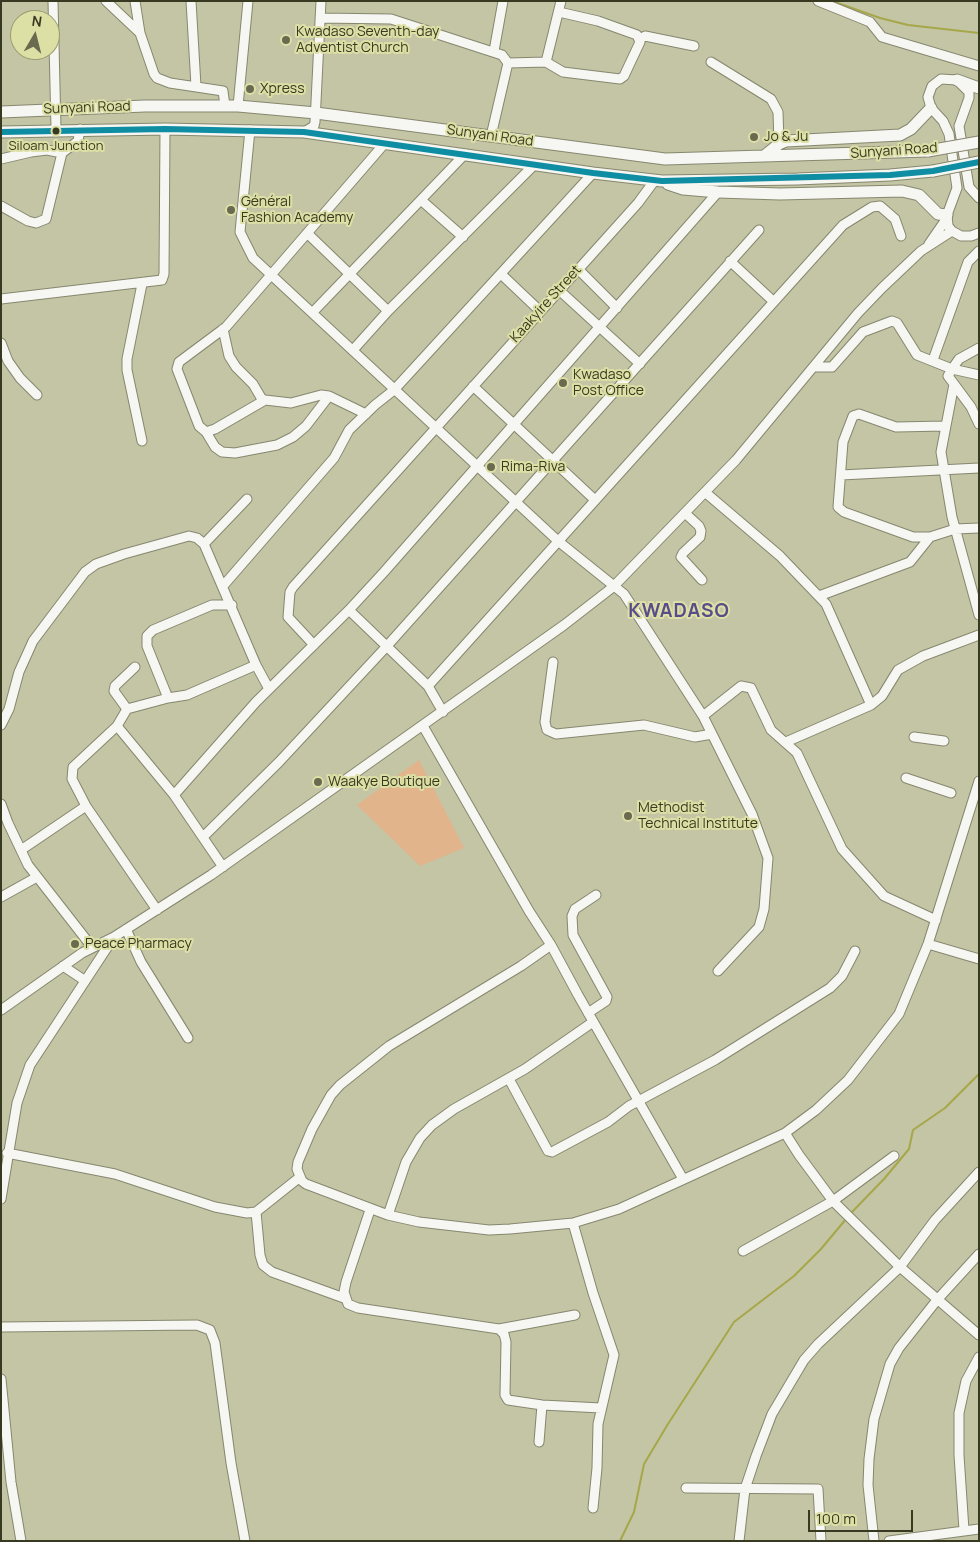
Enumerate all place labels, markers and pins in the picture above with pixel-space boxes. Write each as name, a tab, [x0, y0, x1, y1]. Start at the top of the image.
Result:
place label: Kwadaso Seventh-day Adventist Church	[296, 24, 439, 56]
marker: Kwadaso Seventh-day Adventist Church	[280, 34, 292, 46]
place label: Xpress	[260, 81, 305, 97]
marker: Xpress	[244, 83, 256, 95]
marker: Siloam Junction	[51, 126, 61, 136]
place label: Jo & Ju	[764, 129, 808, 145]
marker: Jo & Ju	[748, 131, 760, 143]
place label: Siloam Junction	[9, 138, 103, 154]
place label: Général Fashion Academy	[241, 194, 353, 226]
marker: Général Fashion Academy	[225, 204, 237, 216]
place label: Kwadaso Post Office	[573, 367, 644, 400]
marker: Kwadaso Post Office	[557, 377, 569, 389]
place label: Rima-Riva	[501, 459, 565, 475]
marker: Rima-Riva	[485, 461, 497, 473]
place label: Waakye Boutique	[328, 774, 440, 790]
marker: Waakye Boutique	[312, 776, 324, 788]
place label: Methodist Technical Institute	[638, 800, 758, 832]
marker: Methodist Technical Institute	[622, 810, 634, 822]
place label: Peace Pharmacy	[85, 936, 192, 952]
marker: Peace Pharmacy	[69, 938, 81, 950]

